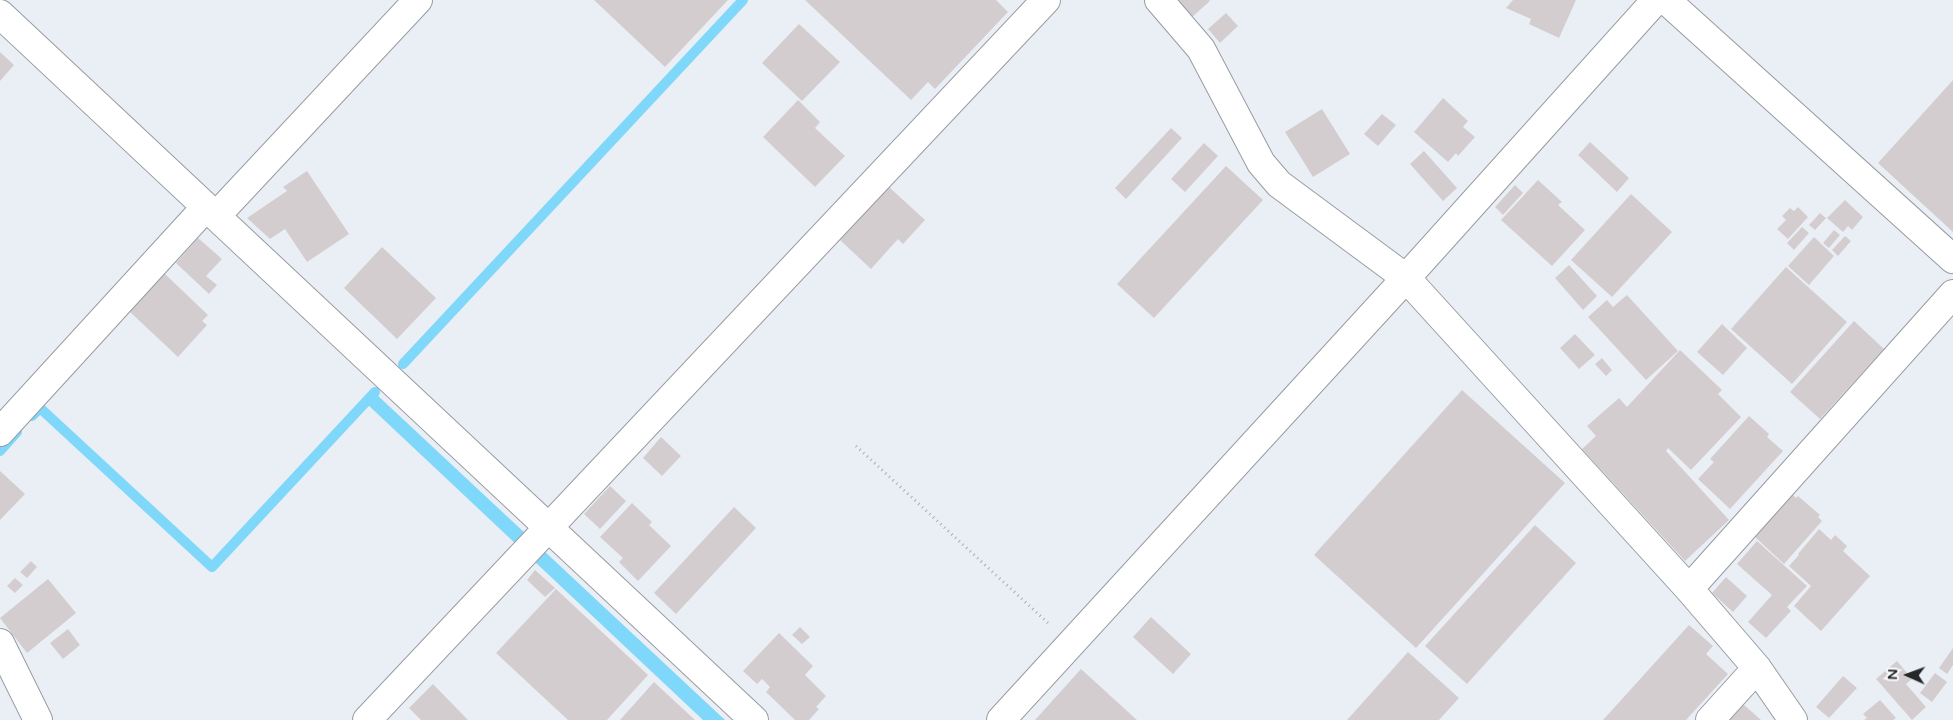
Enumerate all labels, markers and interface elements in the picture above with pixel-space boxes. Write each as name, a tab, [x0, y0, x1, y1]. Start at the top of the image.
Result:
north arrow	[1883, 650, 1933, 700]
text: N	[1884, 669, 1901, 680]

